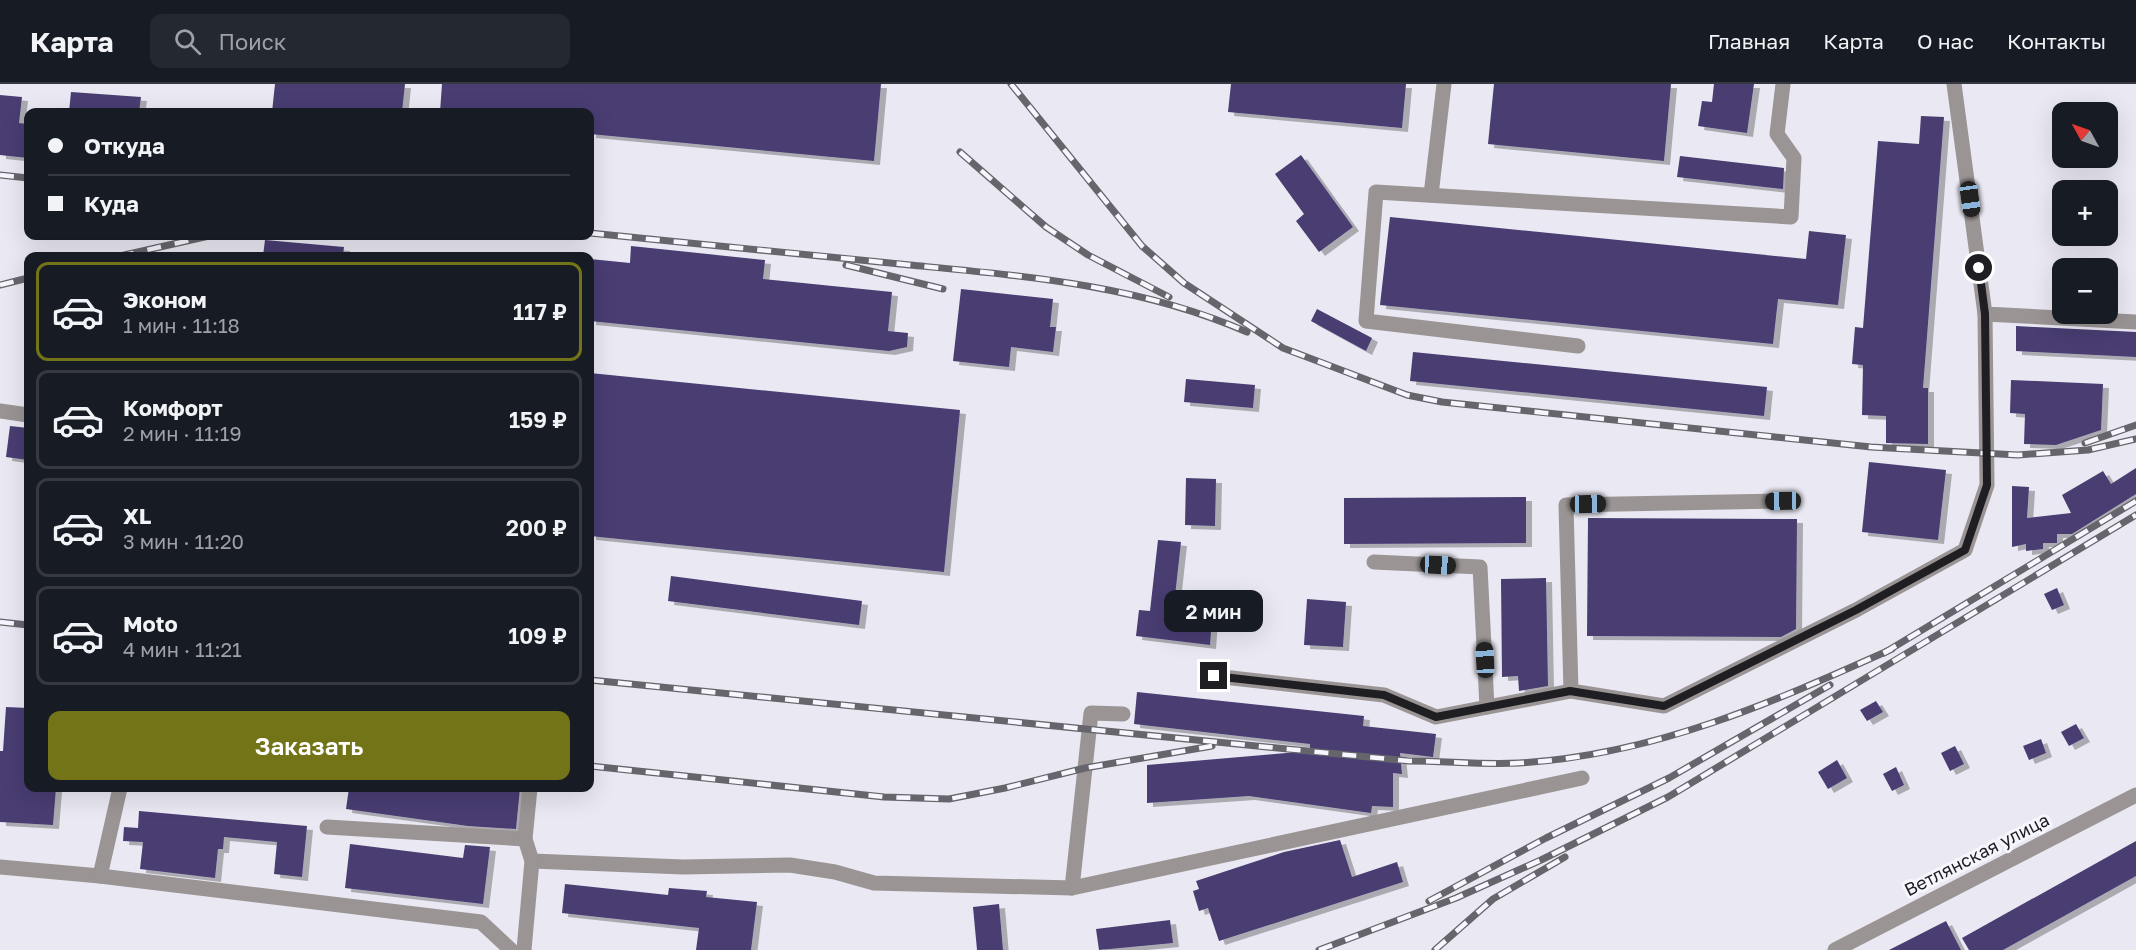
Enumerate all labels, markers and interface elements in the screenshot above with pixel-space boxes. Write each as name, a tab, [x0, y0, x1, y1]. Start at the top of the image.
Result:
search box	[150, 14, 570, 68]
text: Карта	[30, 25, 114, 58]
icon: search	[171, 25, 204, 58]
text: Поиск	[219, 28, 286, 55]
text: Главная	[1708, 28, 1790, 54]
text: Карта	[1823, 28, 1884, 54]
text: О нас	[1917, 28, 1974, 54]
text: Контакты	[2007, 28, 2106, 54]
north arrow	[2052, 102, 2118, 168]
map controls	[2052, 102, 2118, 324]
text: Откуда	[84, 132, 165, 159]
car	[1959, 180, 1981, 218]
button: +	[2052, 180, 2118, 246]
text: Куда	[84, 190, 139, 217]
route start	[1965, 254, 1992, 281]
button: −	[2052, 258, 2118, 324]
icon: car	[51, 285, 105, 339]
text: Эконом	[123, 286, 207, 313]
text: 117 ₽	[513, 298, 567, 325]
text: 1 мин · 11:18	[123, 313, 240, 337]
icon: car	[51, 393, 105, 447]
text: Комфорт	[123, 394, 223, 421]
text: 159 ₽	[509, 406, 567, 433]
text: 2 мин · 11:19	[123, 421, 242, 445]
car	[1765, 492, 1801, 510]
car	[1570, 495, 1606, 513]
icon: car	[51, 501, 105, 555]
text: XL	[123, 502, 151, 529]
text: 200 ₽	[506, 514, 567, 541]
text: 3 мин · 11:20	[123, 529, 244, 553]
car	[1420, 555, 1456, 575]
callout: 2 мин	[1164, 589, 1264, 631]
text: 2 мин	[1186, 599, 1241, 623]
icon: car	[51, 609, 105, 663]
text: Moto	[123, 610, 178, 637]
text: 109 ₽	[508, 622, 567, 649]
text: 4 мин · 11:21	[123, 637, 242, 661]
car	[1475, 642, 1495, 678]
route end	[1200, 662, 1227, 689]
button: Заказать	[48, 711, 570, 780]
street label: Ветлянская улица	[1900, 808, 2053, 900]

